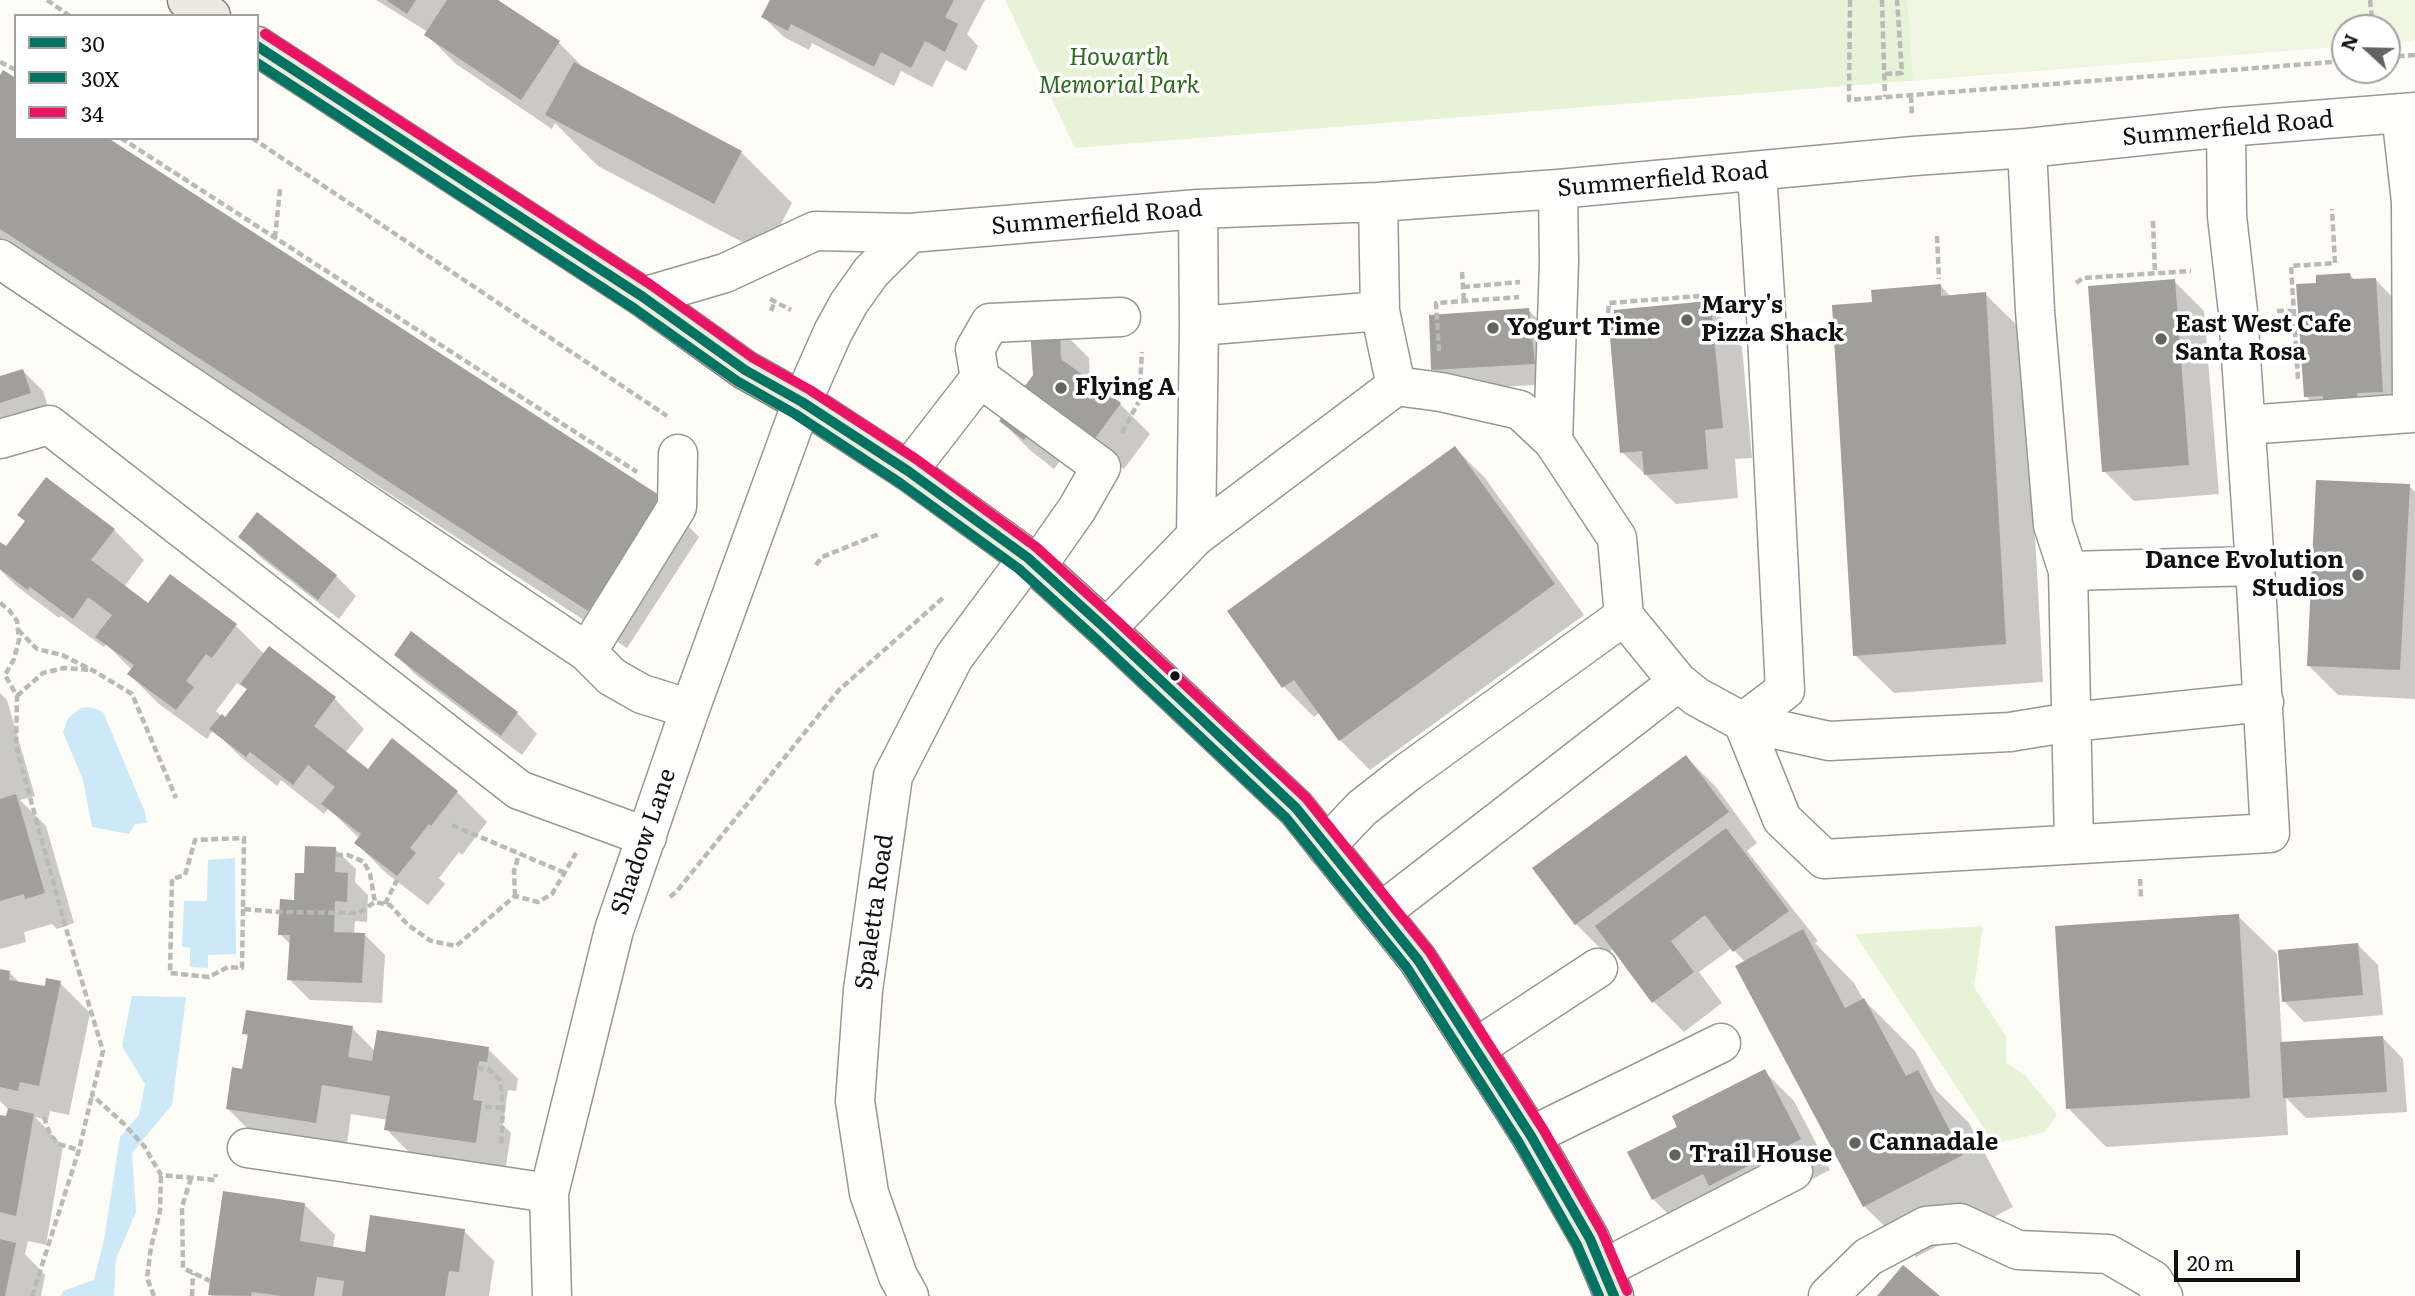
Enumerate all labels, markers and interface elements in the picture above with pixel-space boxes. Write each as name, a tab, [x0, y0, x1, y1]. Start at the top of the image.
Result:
legend	[14, 14, 259, 140]
north arrow	[2331, 14, 2401, 84]
text: 30	[81, 27, 105, 58]
text: N	[2332, 29, 2364, 55]
park label: Howarth Memorial Park	[1038, 44, 1200, 100]
text: 30X	[81, 62, 119, 93]
text: 34	[81, 97, 104, 128]
street label: Summerfield Road	[2121, 105, 2335, 153]
street label: Summerfield Road	[1556, 156, 1770, 204]
street label: Summerfield Road	[990, 194, 1204, 242]
place label: Mary's Pizza Shack	[1701, 292, 1844, 348]
place label: East West Cafe Santa Rosa	[2175, 311, 2351, 367]
marker: Mary's Pizza Shack	[1679, 312, 1695, 328]
place label: Yogurt Time	[1507, 314, 1660, 342]
marker: Yogurt Time	[1485, 320, 1501, 336]
marker: East West Cafe Santa Rosa	[2153, 331, 2169, 347]
place label: Flying A	[1075, 374, 1176, 402]
marker: Flying A	[1053, 380, 1069, 396]
place label: Dance Evolution Studios	[2145, 547, 2344, 603]
marker: Dance Evolution Studios	[2350, 567, 2366, 583]
unlabelled marker	[1168, 669, 1182, 683]
street label: Shadow Lane	[605, 765, 683, 919]
street label: Spaletta Road	[850, 832, 900, 992]
place label: Cannadale	[1869, 1129, 1998, 1157]
marker: Cannadale	[1847, 1135, 1863, 1151]
place label: Trail House	[1689, 1141, 1832, 1169]
marker: Trail House	[1667, 1147, 1683, 1163]
scale bar	[2177, 1236, 2303, 1280]
text: 20 m	[2187, 1246, 2234, 1277]

